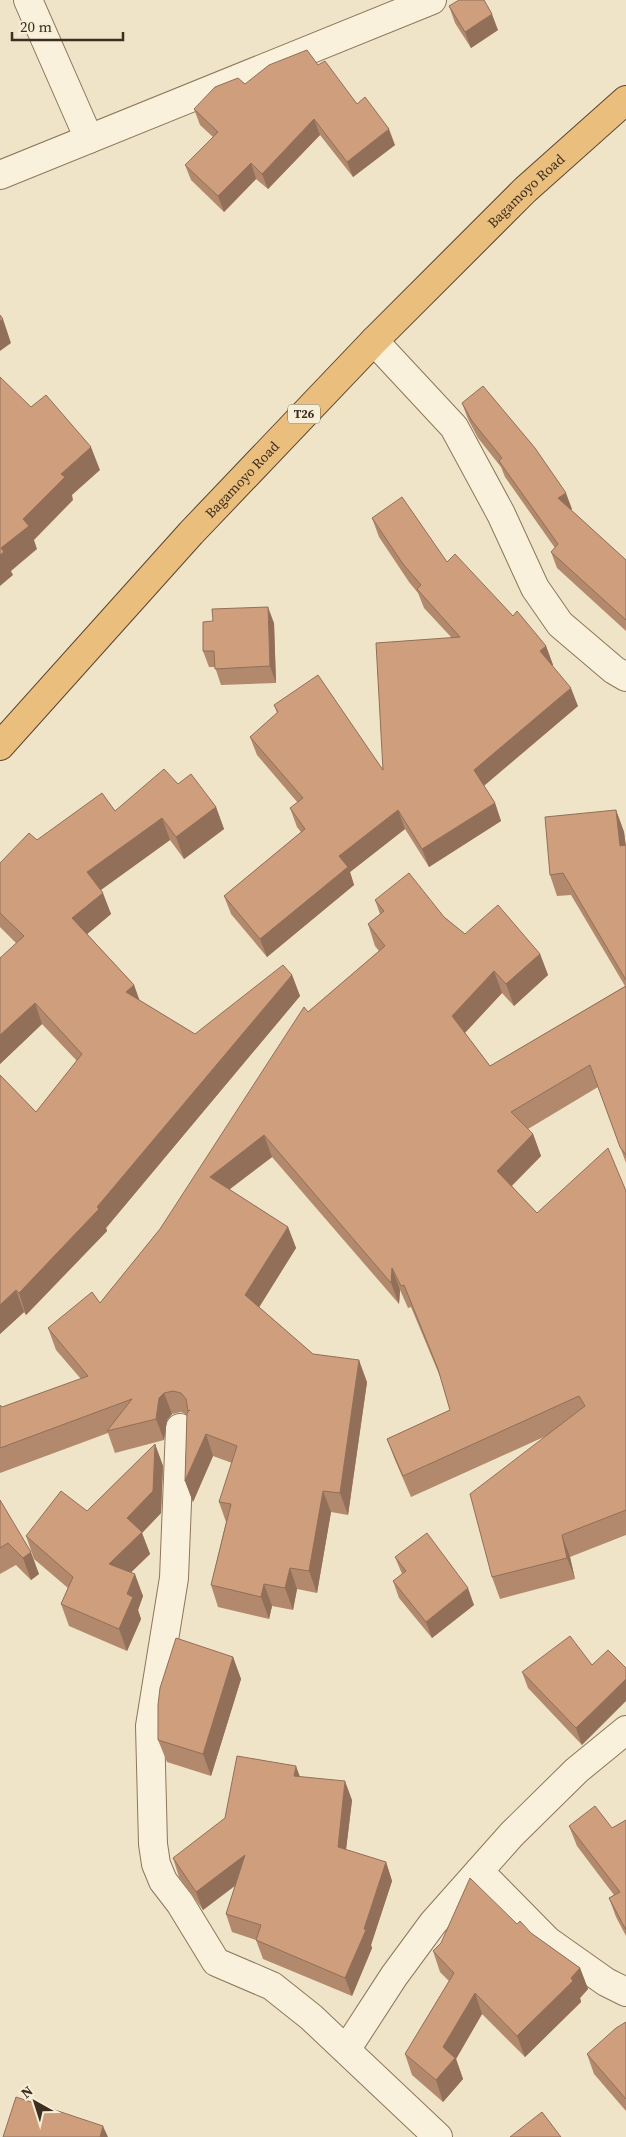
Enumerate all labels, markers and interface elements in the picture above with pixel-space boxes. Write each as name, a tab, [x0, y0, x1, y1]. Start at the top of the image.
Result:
scale bar	[12, 10, 124, 42]
text: 20 m	[20, 16, 52, 37]
street label: Bagamoyo Road	[483, 149, 569, 232]
road number: T26	[288, 404, 320, 424]
street label: Bagamoyo Road	[200, 437, 284, 522]
north arrow	[10, 2077, 60, 2127]
text: N	[17, 2081, 37, 2103]

